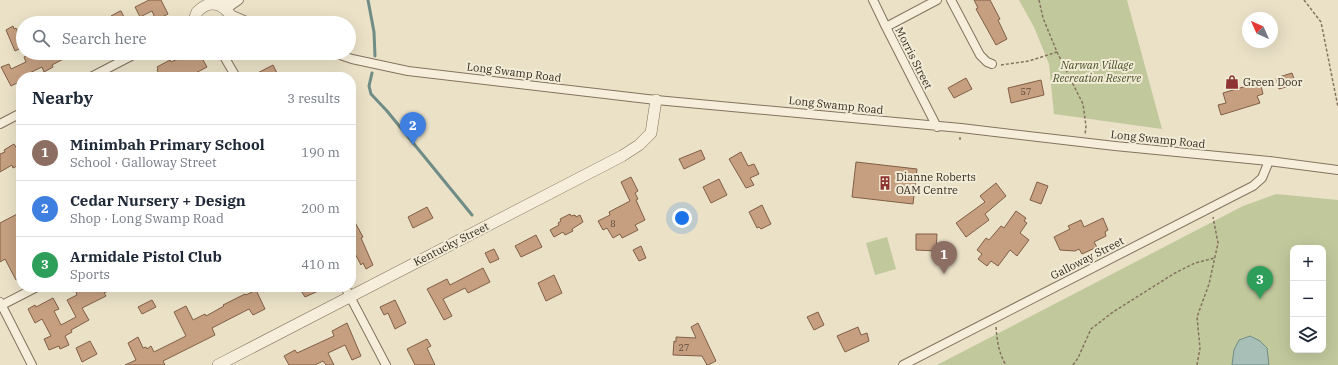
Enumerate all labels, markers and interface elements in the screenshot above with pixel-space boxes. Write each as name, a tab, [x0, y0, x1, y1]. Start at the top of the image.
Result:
north arrow	[1242, 12, 1278, 48]
search box	[16, 16, 356, 60]
street label: Morris Street	[892, 25, 936, 91]
icon: search	[30, 27, 52, 49]
text: Search here	[62, 29, 147, 48]
park label: Narwan Village Recreation Reserve	[1052, 58, 1141, 85]
street label: Long Swamp Road	[466, 59, 562, 85]
shop icon: Green Door	[1224, 74, 1240, 90]
place label: Green Door	[1243, 75, 1302, 89]
house number: 57	[1021, 86, 1031, 97]
text: Nearby	[32, 87, 93, 109]
text: 3 results	[287, 90, 340, 107]
street label: Long Swamp Road	[788, 93, 884, 117]
pin: 2	[400, 112, 426, 145]
street label: Long Swamp Road	[1110, 127, 1206, 151]
text: Minimbah Primary School	[70, 135, 265, 154]
text: 1	[41, 144, 49, 161]
text: 190 m	[301, 144, 340, 161]
text: School · Galloway Street	[70, 154, 216, 171]
place label: Dianne Roberts OAM Centre	[896, 170, 976, 197]
building icon: Dianne Roberts OAM Centre	[877, 175, 893, 191]
text: Cedar Nursery + Design	[70, 191, 246, 210]
text: 2	[41, 200, 49, 217]
text: 200 m	[301, 200, 340, 217]
your location	[672, 208, 692, 228]
text: Shop · Long Swamp Road	[70, 210, 224, 227]
house number: 8	[610, 218, 616, 229]
street label: Kentucky Street	[411, 219, 491, 269]
street label: Galloway Street	[1048, 233, 1126, 283]
pin: 1	[931, 241, 957, 274]
map controls	[1290, 245, 1326, 353]
button: +	[1290, 245, 1326, 281]
text: Armidale Pistol Club	[70, 247, 222, 266]
text: 3	[41, 256, 49, 273]
text: 410 m	[301, 256, 340, 273]
text: Sports	[70, 266, 110, 283]
pin: 3	[1247, 266, 1273, 299]
button: −	[1290, 281, 1326, 317]
button: layers	[1290, 317, 1326, 353]
house number: 27	[679, 342, 689, 353]

